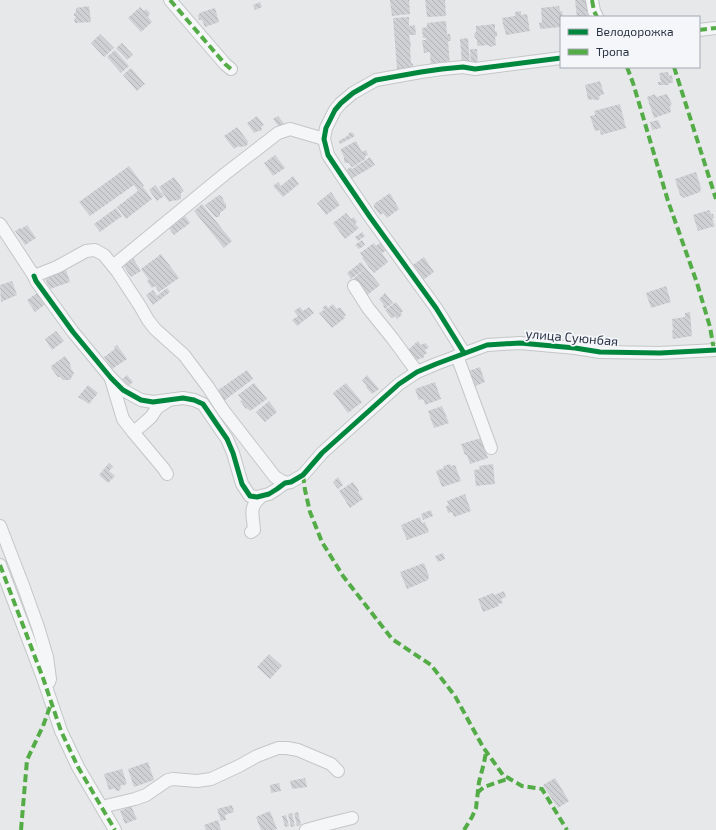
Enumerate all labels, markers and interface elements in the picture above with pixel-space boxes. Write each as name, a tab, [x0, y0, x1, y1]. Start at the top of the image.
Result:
legend	[560, 16, 700, 68]
text: Велодорожка	[596, 24, 674, 38]
text: Тропа	[596, 44, 629, 58]
street label: улица Суюнбая	[525, 325, 619, 349]

